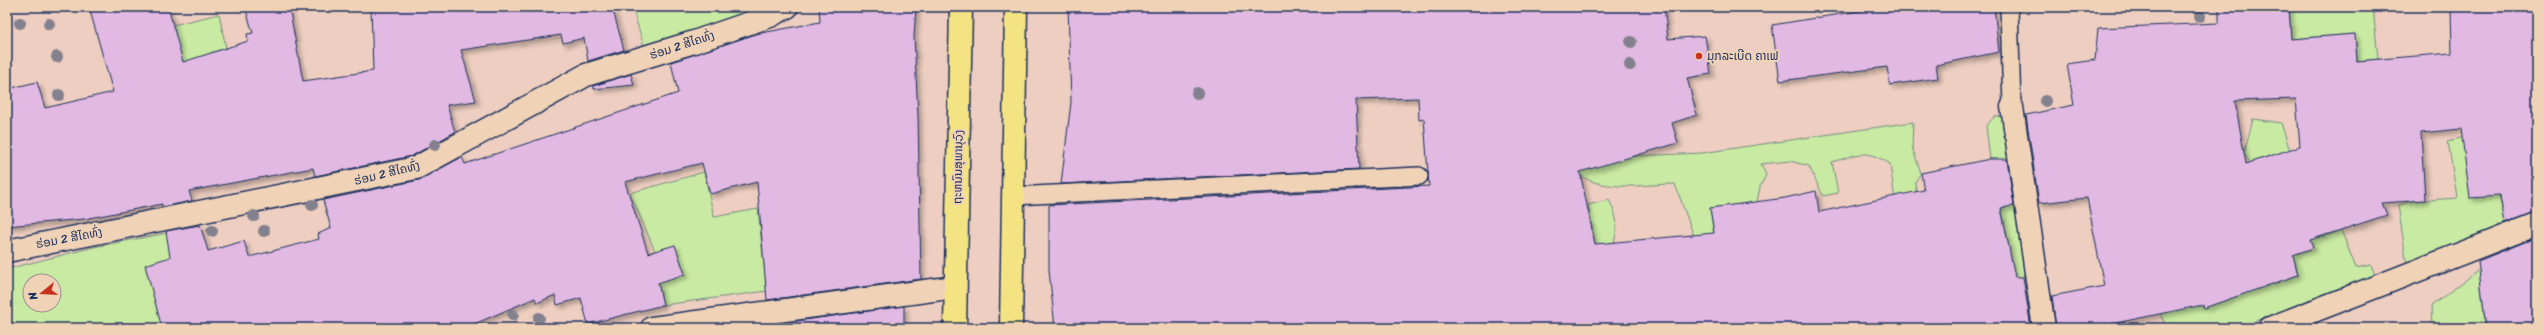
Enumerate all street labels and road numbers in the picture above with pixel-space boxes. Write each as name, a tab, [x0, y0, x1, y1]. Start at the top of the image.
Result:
street label: ຮ່ອມ 2 ສີໄຄທົ່ງ	[647, 24, 717, 66]
street label: ຖະຫນົນສຸພານຸວົງ	[946, 130, 970, 204]
street label: ຮ່ອມ 2 ສີໄຄທົ່ງ	[352, 154, 422, 192]
street label: ຮ່ອມ 2 ສີໄຄທົ່ງ	[34, 221, 104, 255]

